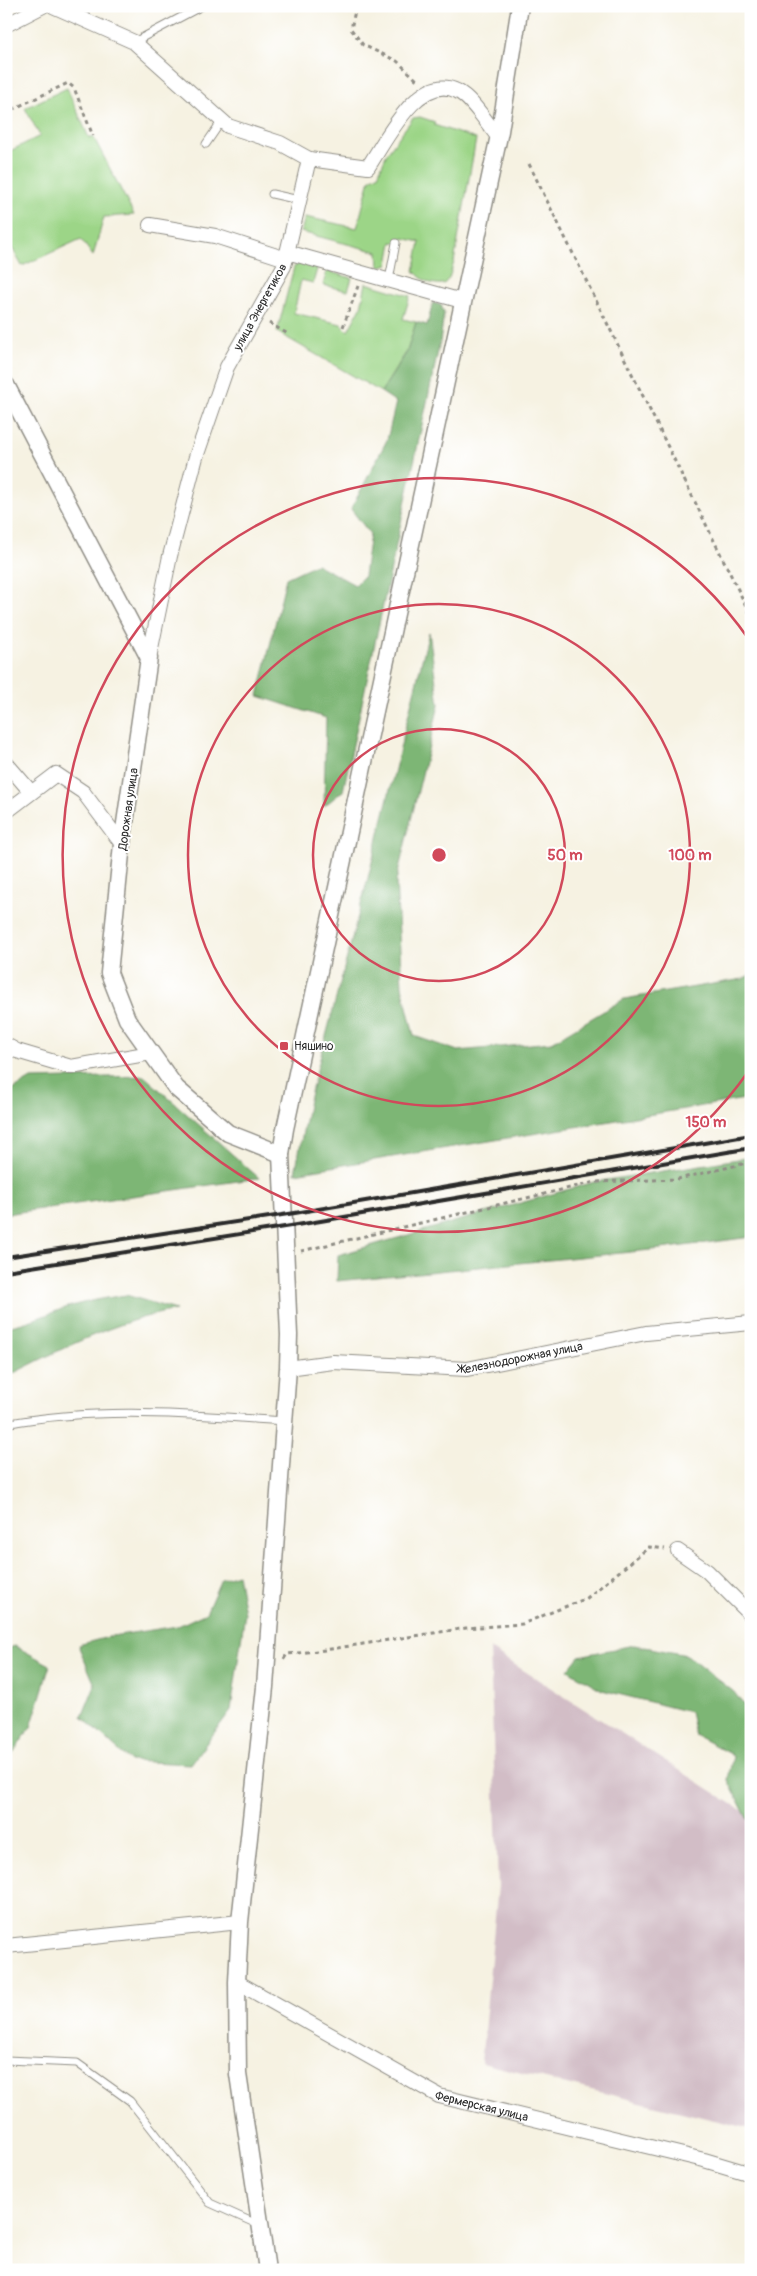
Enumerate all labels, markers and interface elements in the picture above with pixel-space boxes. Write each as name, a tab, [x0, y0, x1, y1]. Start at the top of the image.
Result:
street label: улица Энергетиков	[230, 261, 291, 354]
street label: Дорожная улица	[115, 766, 142, 852]
centre of rings	[430, 846, 448, 864]
text: 50 m	[548, 846, 582, 865]
text: 100 m	[669, 846, 711, 865]
place label: Няшино	[294, 1039, 334, 1054]
marker: Няшино	[278, 1040, 290, 1052]
text: 150 m	[686, 1113, 726, 1132]
street label: Железнодорожная улица	[456, 1339, 584, 1377]
street label: Фермерская улица	[434, 2088, 530, 2125]

